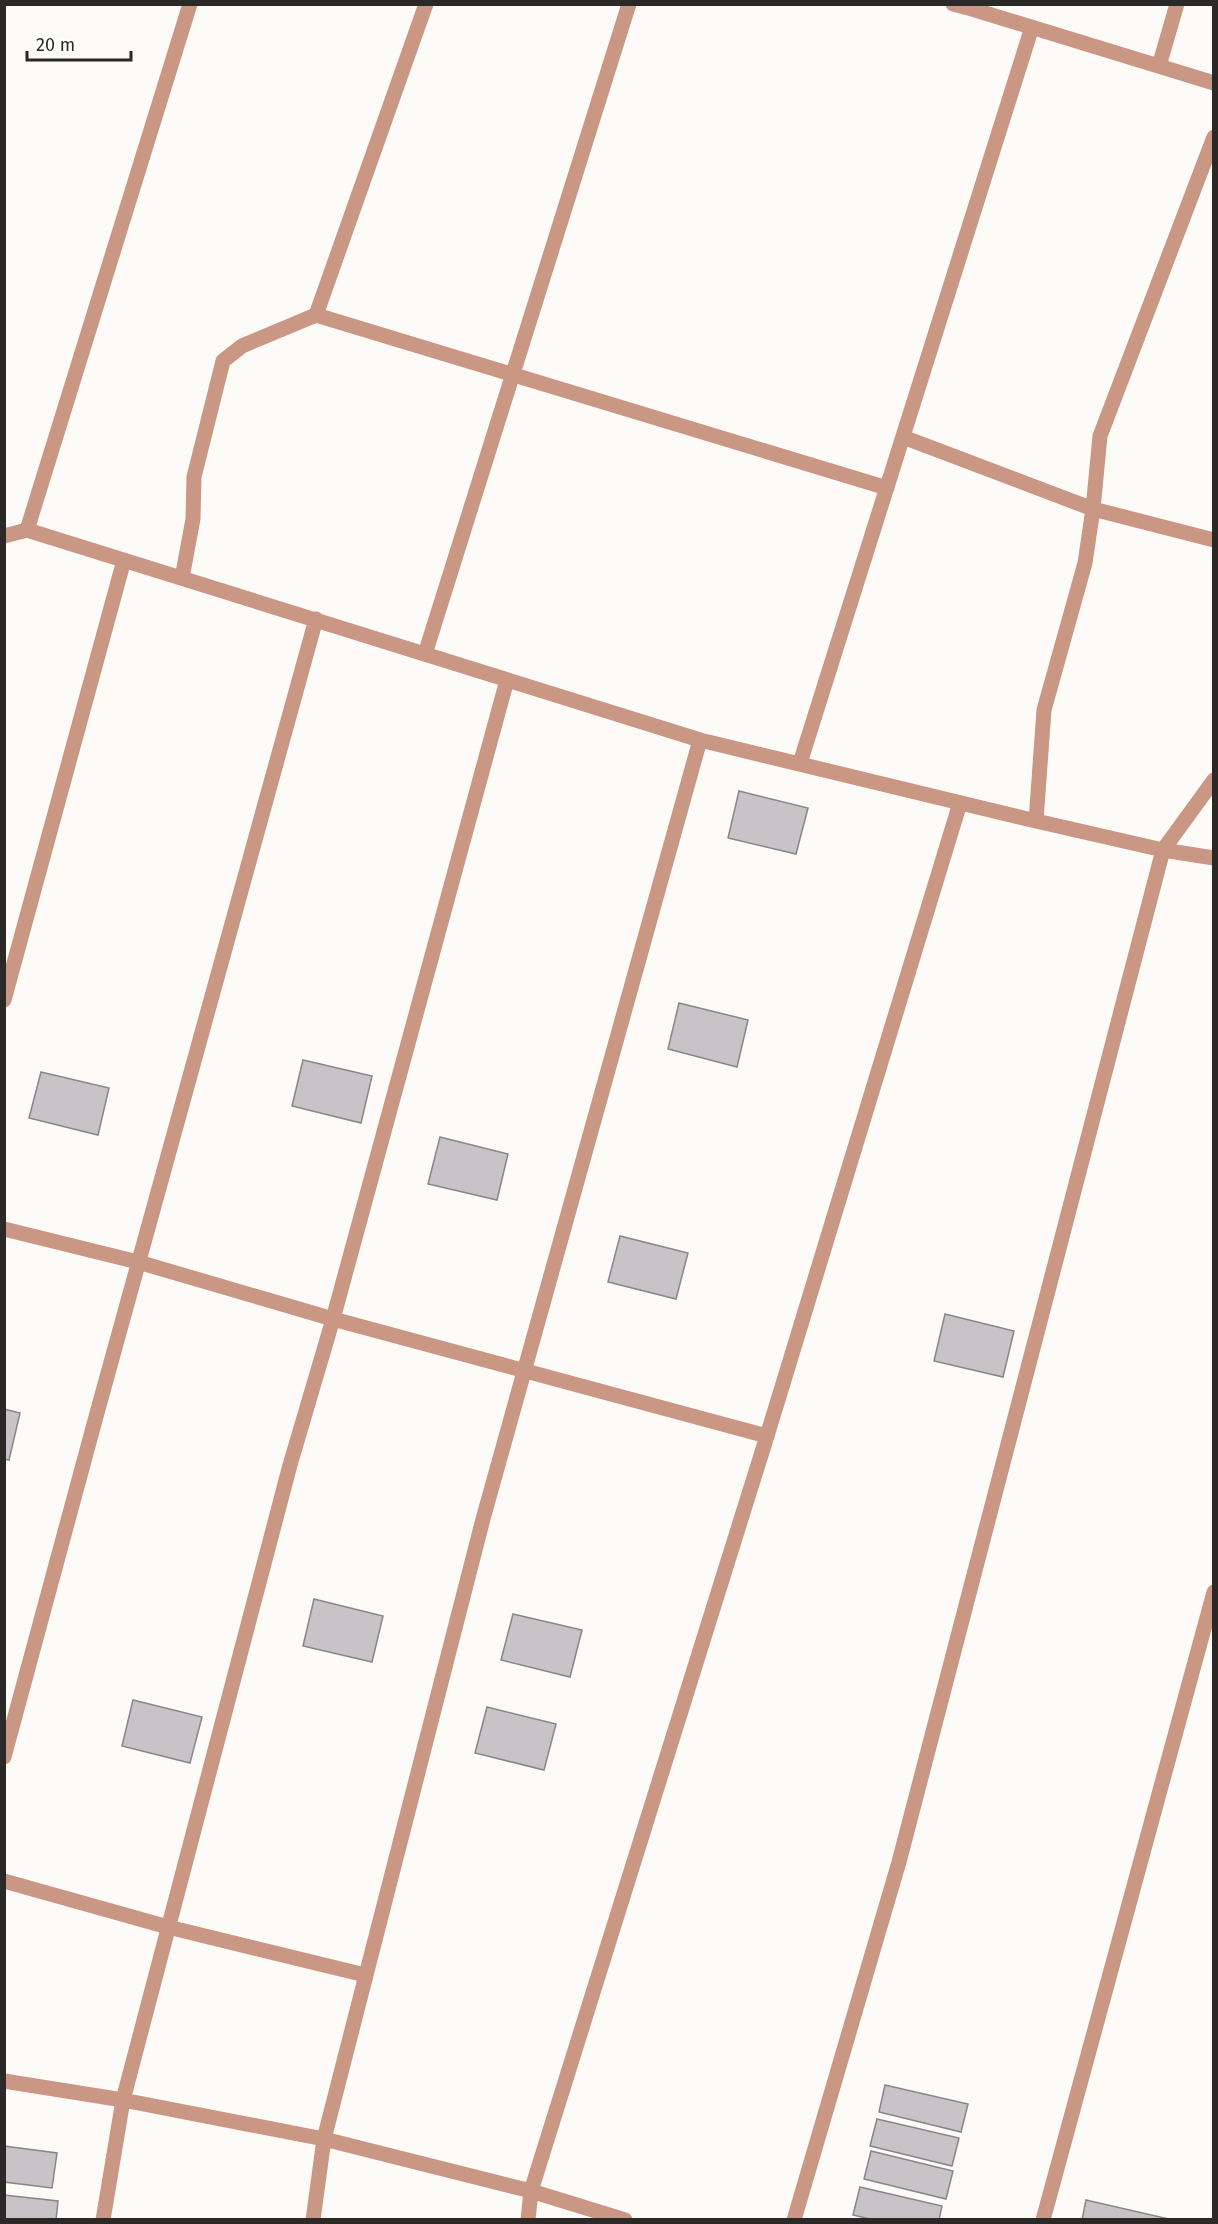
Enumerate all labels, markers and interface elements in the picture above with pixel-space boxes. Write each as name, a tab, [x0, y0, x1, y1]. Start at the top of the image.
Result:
scale bar	[27, 24, 130, 62]
text: 20 m	[36, 34, 75, 56]

